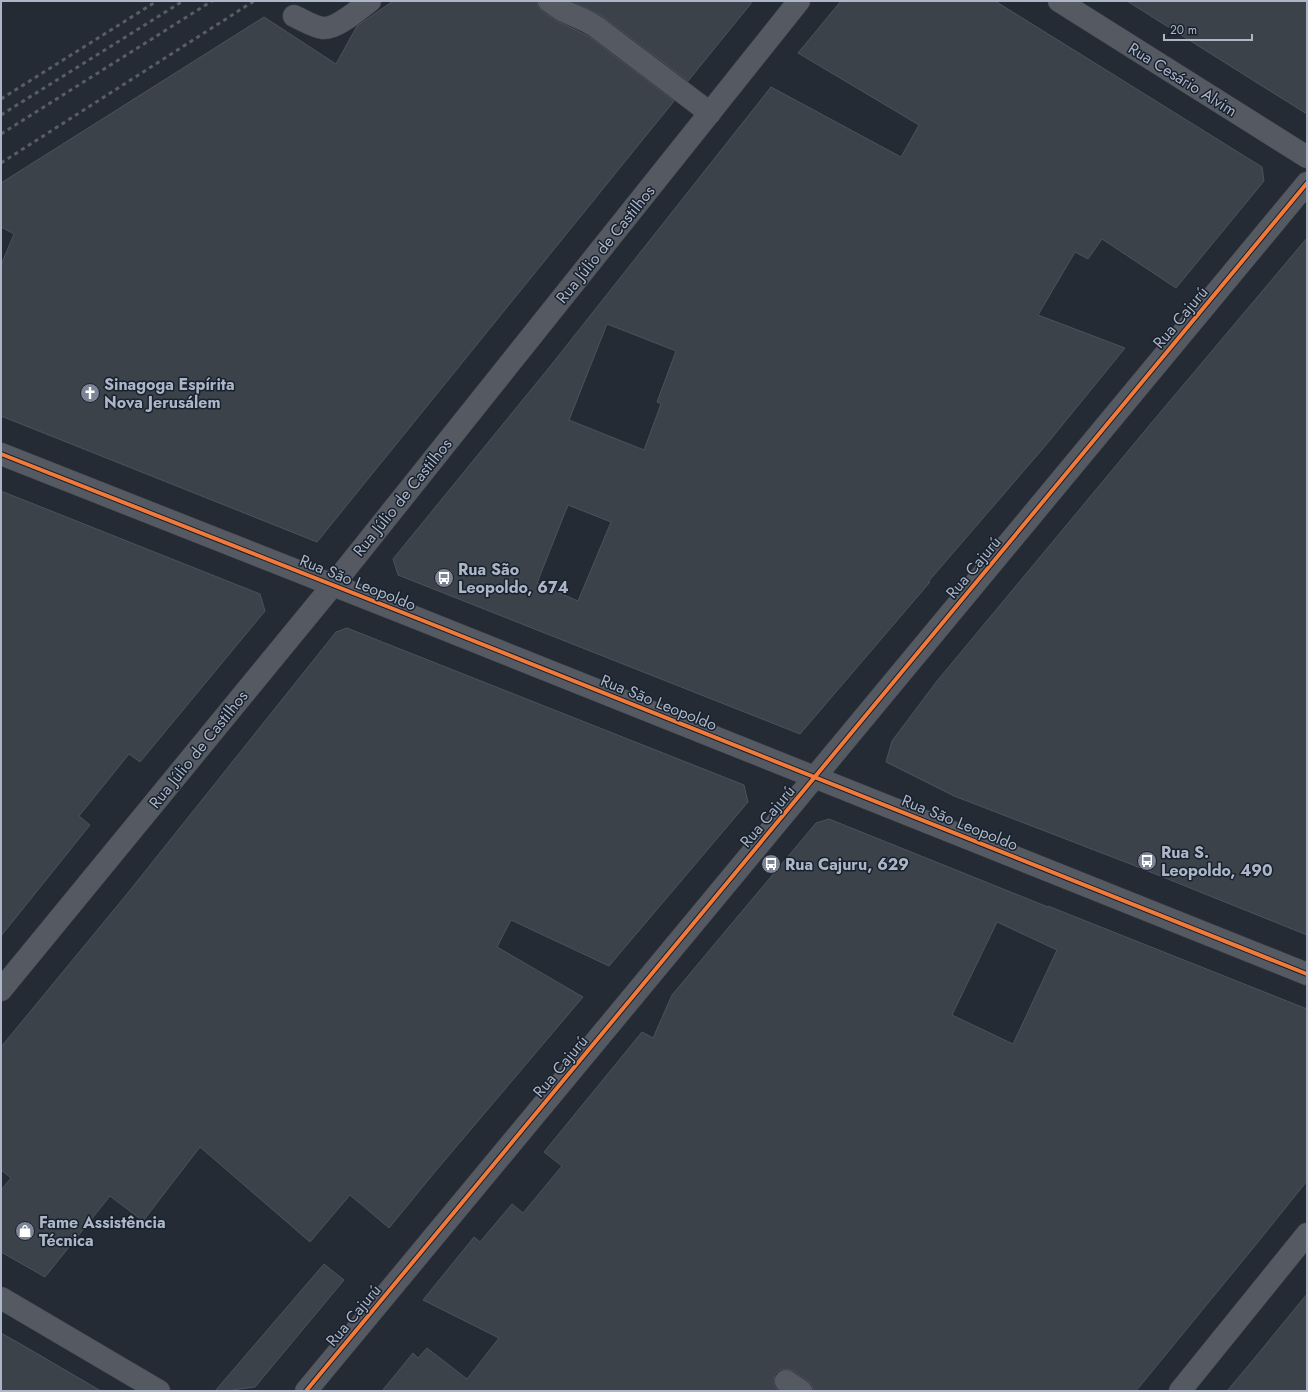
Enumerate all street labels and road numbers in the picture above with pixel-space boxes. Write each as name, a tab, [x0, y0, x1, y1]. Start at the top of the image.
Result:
street label: Rua Cesário Alvim	[1124, 37, 1242, 122]
street label: Rua Júlio de Castilhos	[551, 180, 660, 308]
street label: Rua Cajurú	[1148, 281, 1213, 353]
street label: Rua Júlio de Castilhos	[348, 433, 457, 561]
street label: Rua Cajurú	[941, 531, 1006, 603]
street label: Rua São Leopoldo	[296, 549, 420, 616]
street label: Rua São Leopoldo	[597, 669, 721, 736]
street label: Rua Júlio de Castilhos	[144, 685, 253, 813]
street label: Rua Cajurú	[735, 780, 800, 852]
street label: Rua São Leopoldo	[898, 789, 1022, 856]
street label: Rua Cajurú	[528, 1030, 593, 1102]
street label: Rua Cajurú	[321, 1279, 386, 1351]

